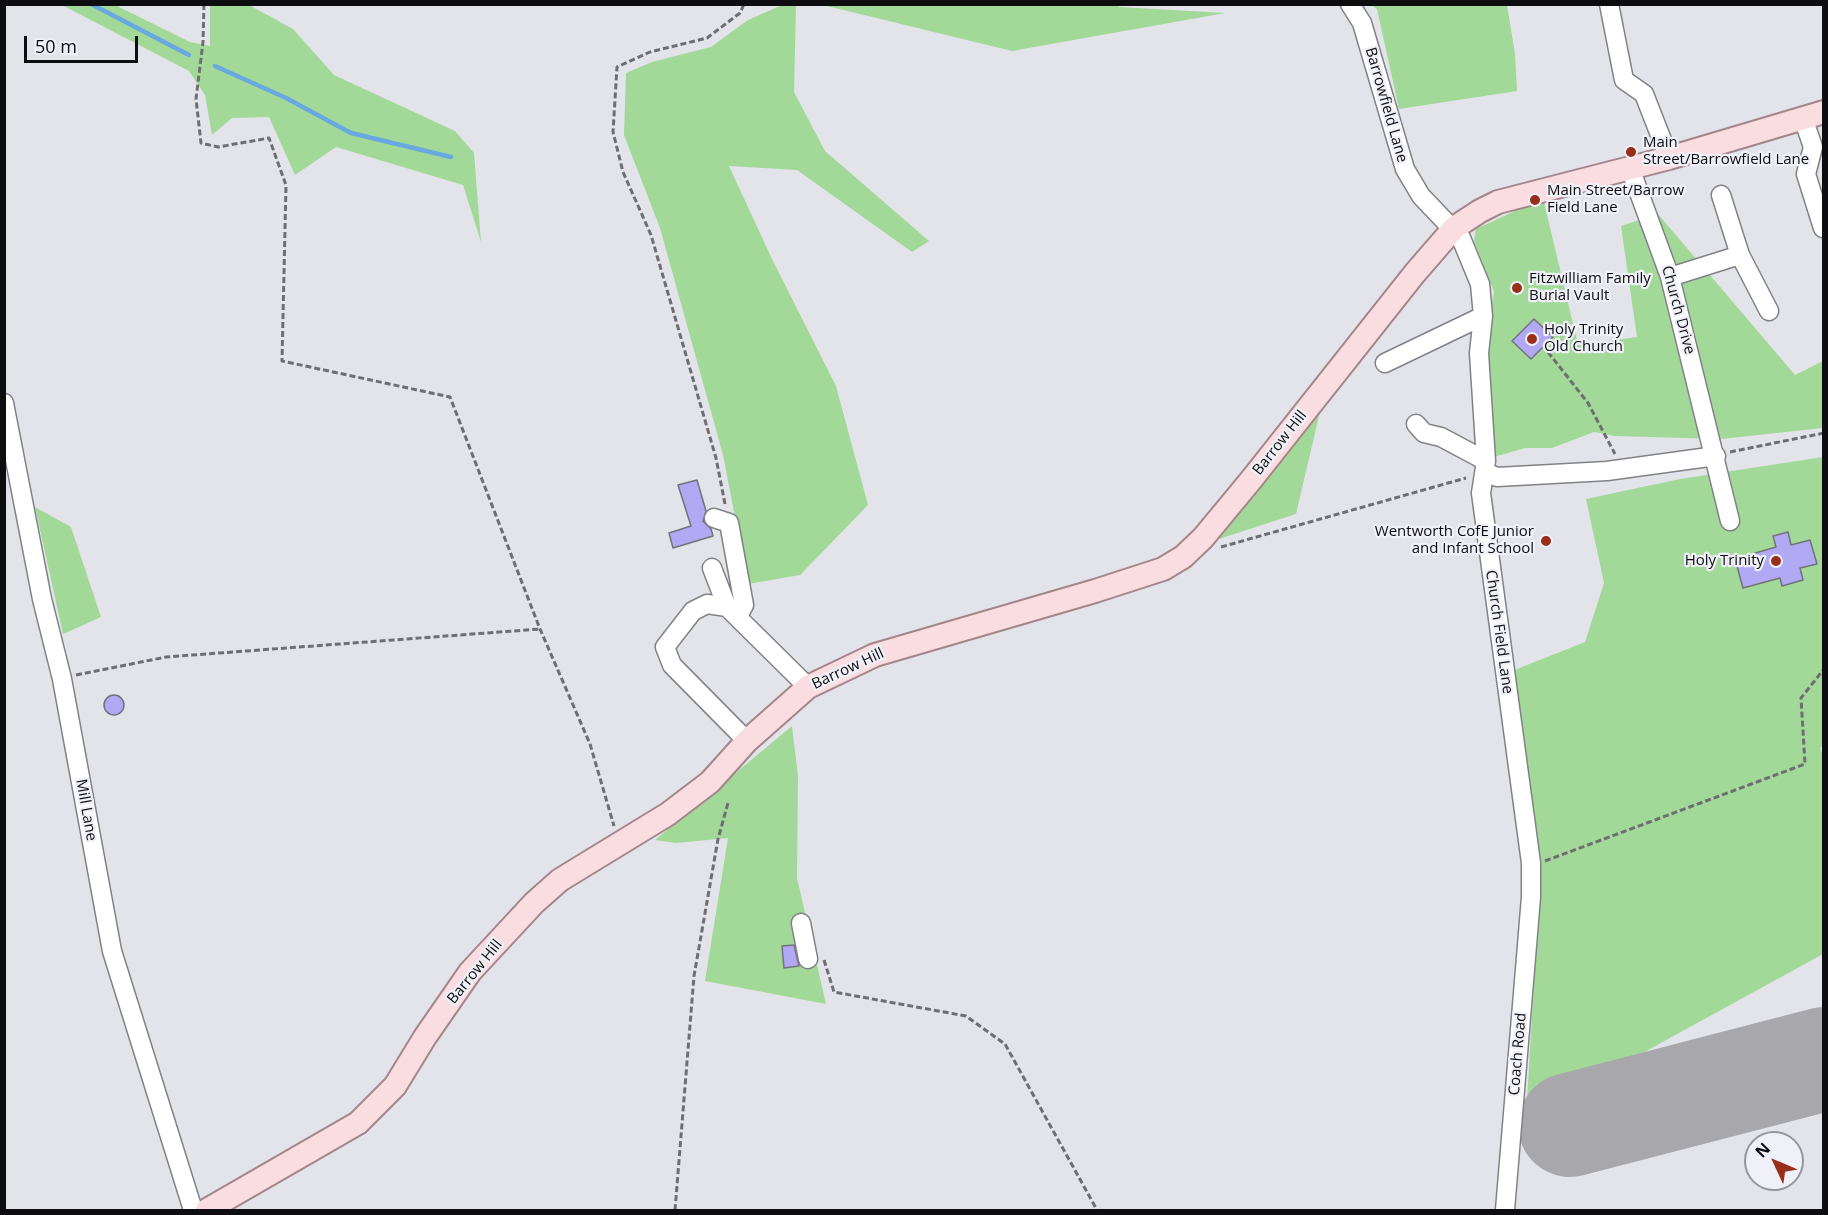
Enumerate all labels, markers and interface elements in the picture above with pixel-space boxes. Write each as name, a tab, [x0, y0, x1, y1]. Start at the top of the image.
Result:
scale bar	[27, 24, 141, 62]
text: 50 m	[35, 34, 77, 58]
street label: Barrowfield Lane	[1361, 45, 1411, 165]
place label: Main Street/Barrowfield Lane	[1643, 134, 1809, 169]
marker: Main Street/Barrowfield Lane	[1624, 145, 1638, 159]
place label: Main Street/Barrow Field Lane	[1547, 182, 1684, 217]
marker: Main Street/Barrow Field Lane	[1528, 193, 1542, 207]
street label: Church Drive	[1658, 264, 1698, 356]
place label: Fitzwilliam Family Burial Vault	[1529, 270, 1651, 305]
marker: Fitzwilliam Family Burial Vault	[1510, 281, 1524, 295]
place label: Holy Trinity Old Church	[1544, 321, 1623, 356]
marker: Holy Trinity Old Church	[1525, 332, 1539, 346]
street label: Barrow Hill	[1249, 407, 1311, 479]
place label: Wentworth CofE Junior and Infant School	[1375, 523, 1534, 558]
marker: Wentworth CofE Junior and Infant School	[1539, 534, 1553, 548]
place label: Holy Trinity	[1685, 552, 1764, 570]
marker: Holy Trinity	[1769, 554, 1783, 568]
street label: Church Field Lane	[1481, 569, 1517, 695]
street label: Barrow Hill	[809, 645, 887, 693]
street label: Mill Lane	[72, 778, 100, 842]
street label: Barrow Hill	[444, 936, 506, 1008]
street label: Coach Road	[1505, 1012, 1531, 1096]
north arrow	[1744, 1131, 1804, 1191]
text: N	[1750, 1138, 1775, 1162]

